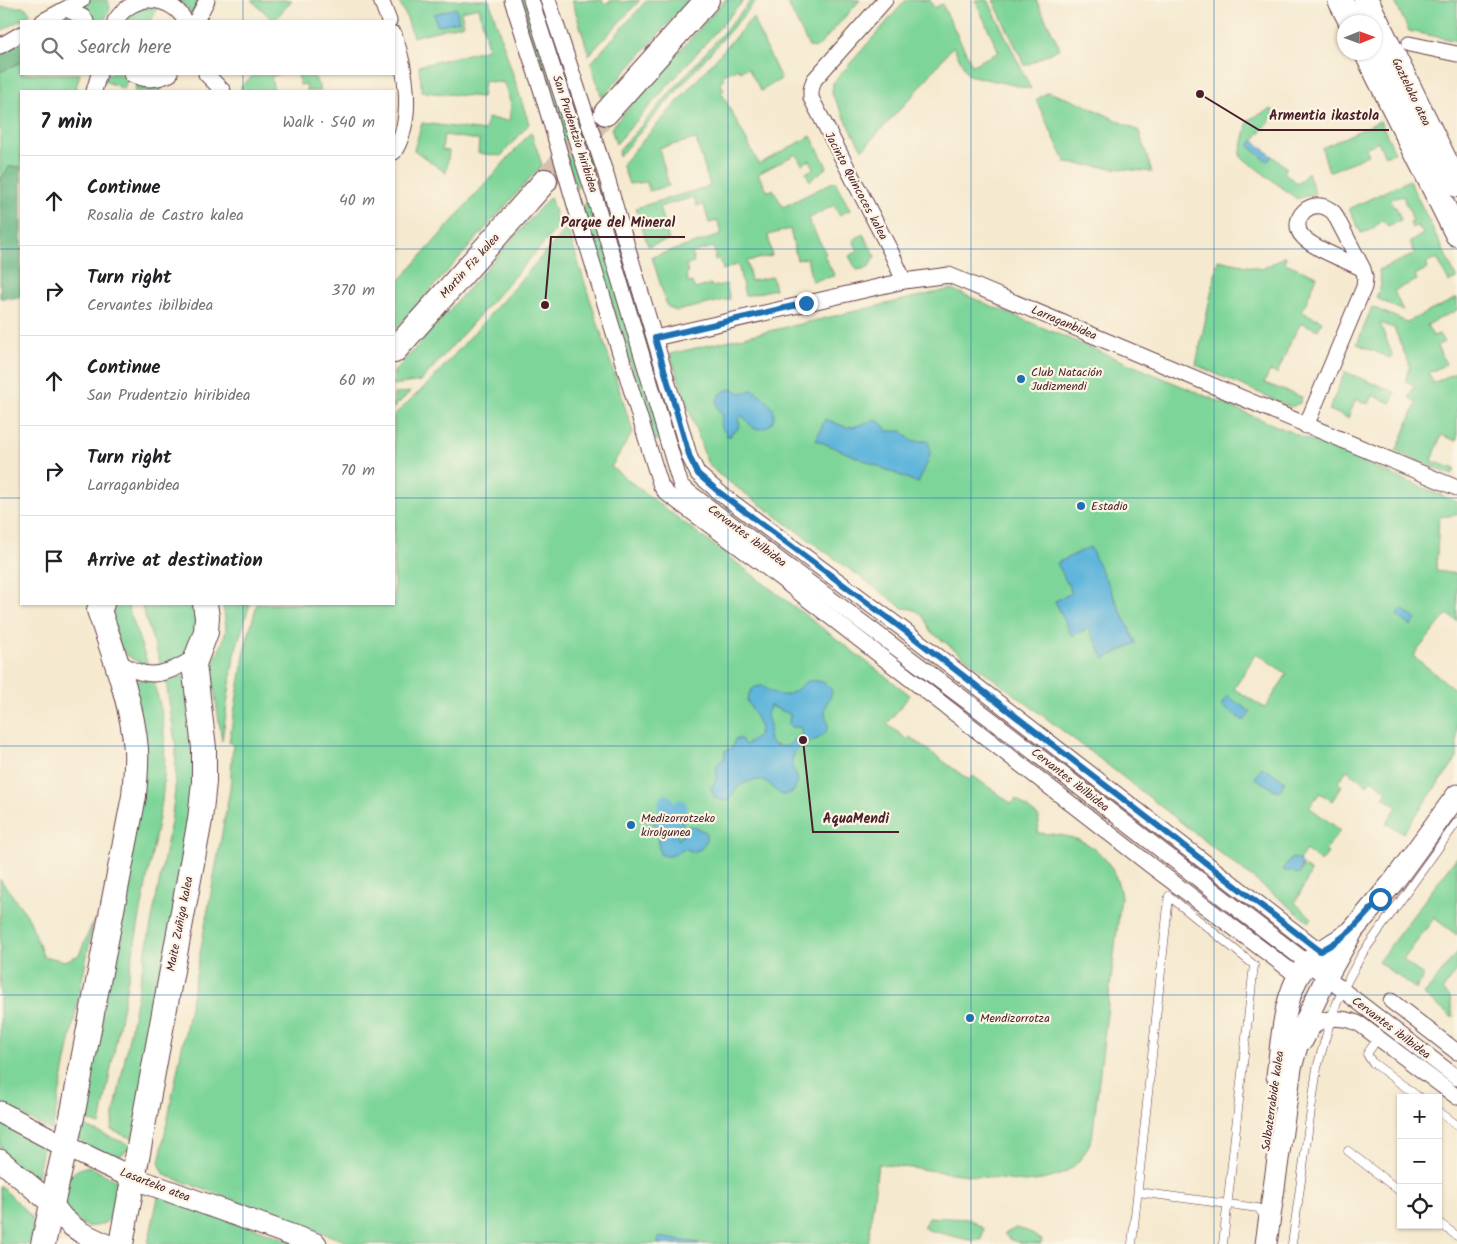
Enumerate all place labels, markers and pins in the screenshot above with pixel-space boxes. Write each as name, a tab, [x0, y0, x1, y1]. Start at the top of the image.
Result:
callout: Armentia ikastola	[1259, 101, 1389, 130]
callout: Parque del Mineral	[551, 208, 685, 237]
place label: Club Natación Judizmendi	[1031, 363, 1102, 396]
marker: Club Natación Judizmendi	[1015, 373, 1027, 385]
place label: Estadio	[1091, 497, 1128, 516]
marker: Estadio	[1075, 500, 1087, 512]
callout: AquaMendi	[813, 803, 899, 832]
place label: Medizorrotzeko kirolgunea	[641, 809, 715, 842]
marker: Medizorrotzeko kirolgunea	[625, 819, 637, 831]
place label: Mendizorrotza	[980, 1009, 1050, 1028]
marker: Mendizorrotza	[964, 1012, 976, 1024]

